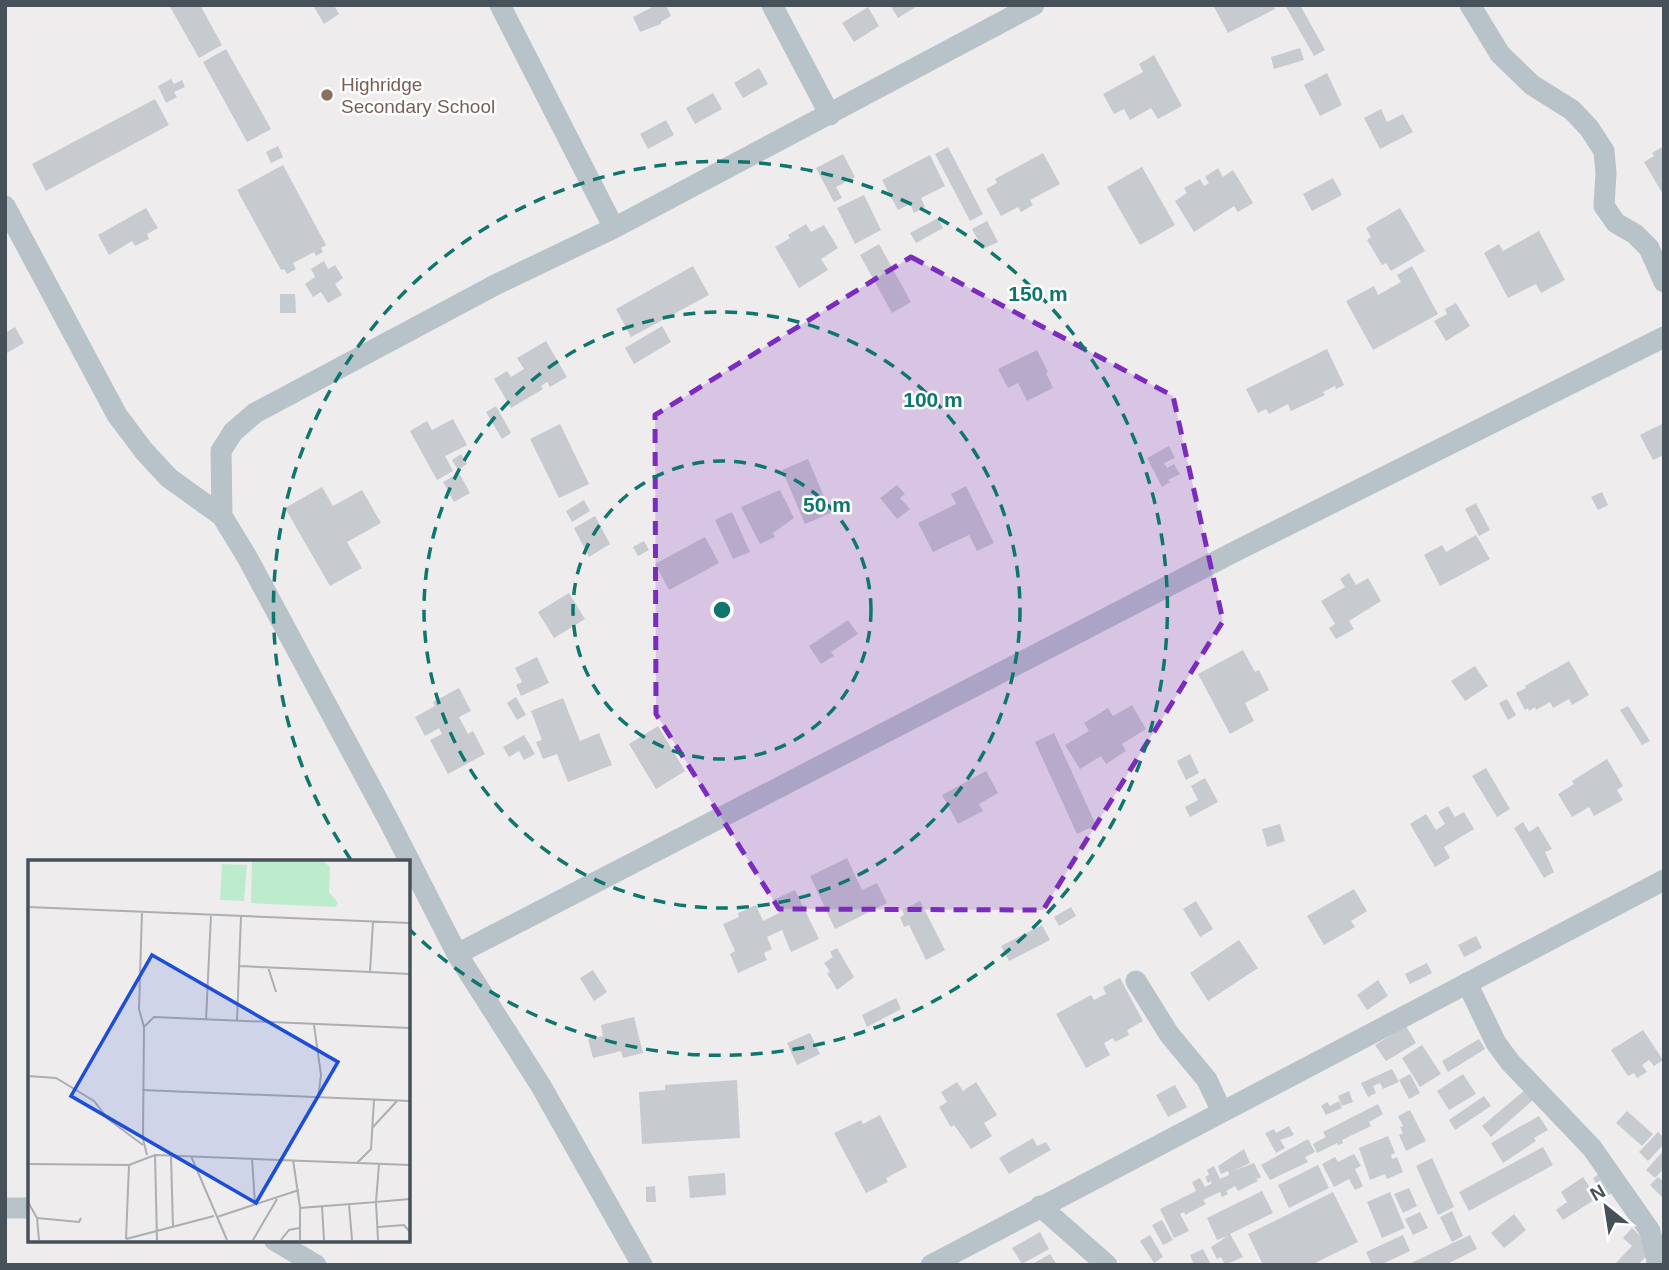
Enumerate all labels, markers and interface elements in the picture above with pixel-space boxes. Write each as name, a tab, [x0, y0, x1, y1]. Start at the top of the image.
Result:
place label: Highridge Secondary School	[341, 74, 495, 117]
marker: Highridge Secondary School	[319, 87, 335, 103]
text: 150 m	[1008, 282, 1068, 305]
text: 100 m	[903, 388, 963, 411]
text: 50 m	[803, 493, 851, 516]
centre of rings	[710, 598, 734, 622]
inset map	[28, 860, 410, 1242]
north arrow	[1571, 1172, 1641, 1242]
text: N	[1587, 1180, 1609, 1205]

